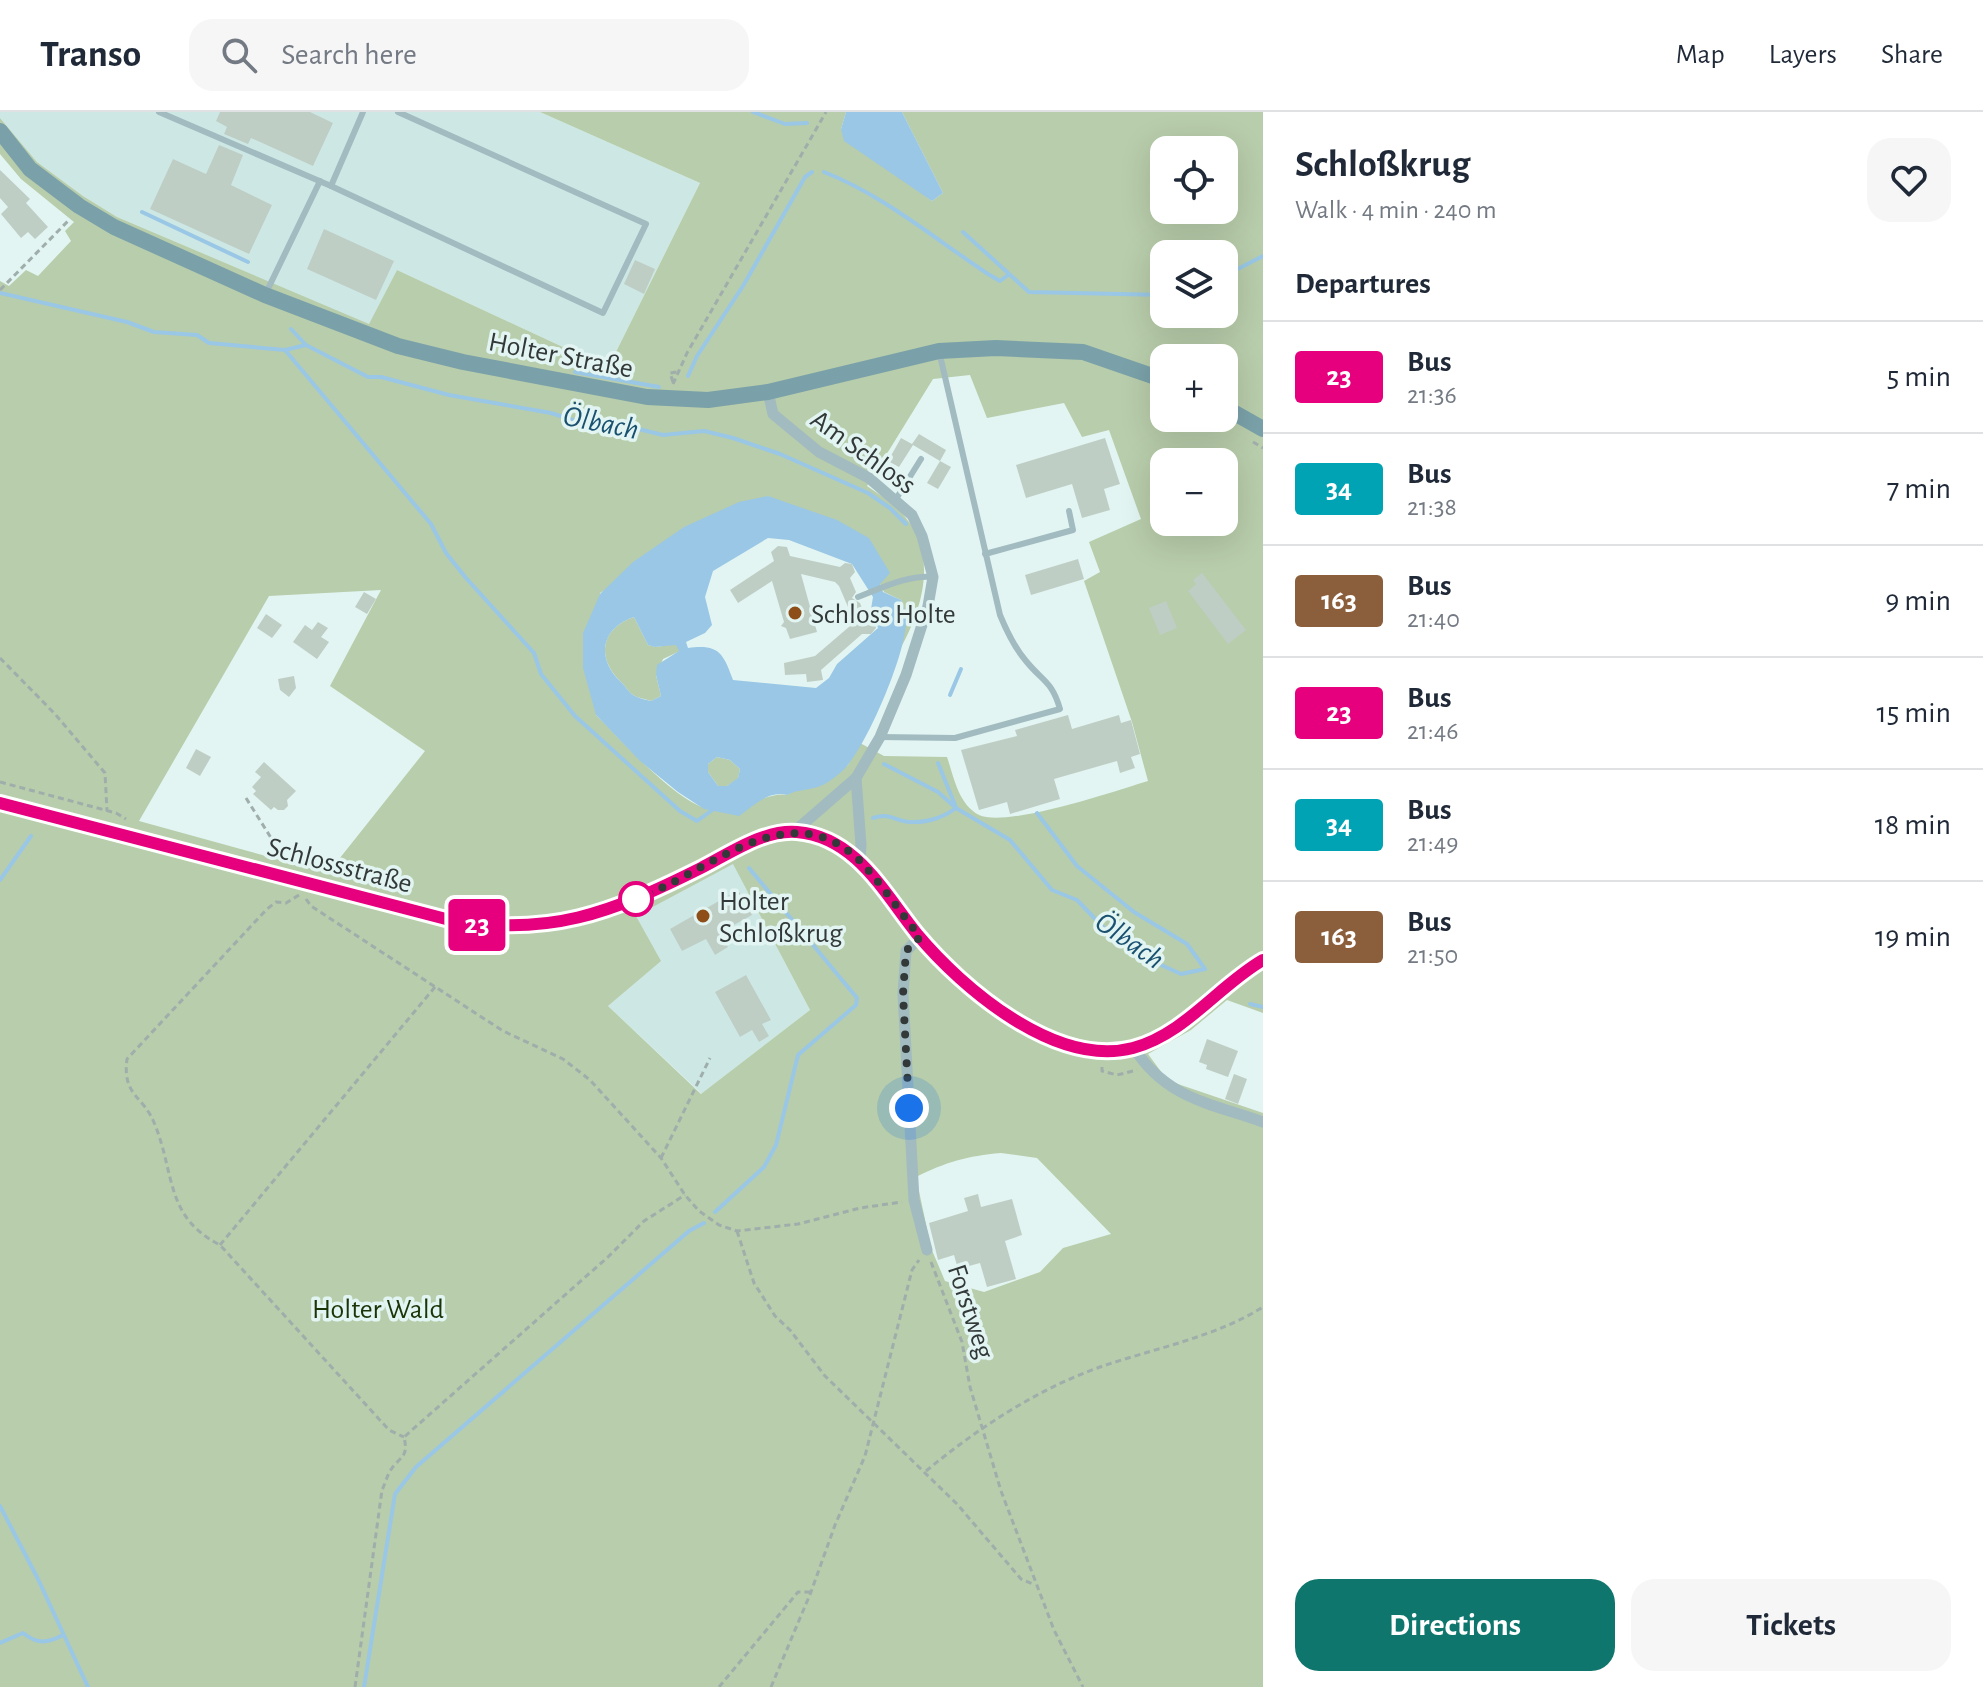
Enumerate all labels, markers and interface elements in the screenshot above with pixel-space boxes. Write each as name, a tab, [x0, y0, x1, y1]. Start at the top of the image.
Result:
search box	[189, 19, 749, 91]
icon: search	[217, 33, 261, 77]
text: Transo	[40, 36, 141, 74]
text: Search here	[281, 40, 417, 70]
text: Map	[1676, 41, 1725, 69]
text: Layers	[1769, 41, 1837, 69]
text: Share	[1881, 41, 1943, 69]
map controls	[1150, 136, 1238, 536]
button: locate	[1150, 136, 1238, 224]
button: heart	[1867, 138, 1951, 222]
text: Schloßkrug	[1295, 146, 1470, 184]
text: Walk · 4 min · 240 m	[1295, 197, 1497, 223]
button: layers	[1150, 240, 1238, 328]
text: Departures	[1295, 269, 1431, 299]
street label: Holter Straße	[486, 328, 635, 384]
button: +	[1150, 344, 1238, 432]
text: Bus	[1407, 347, 1452, 377]
text: 5 min	[1887, 362, 1951, 392]
text: 23	[1326, 363, 1352, 391]
text: 21:36	[1407, 382, 1457, 408]
water label: Ölbach	[560, 400, 641, 445]
street label: Am Schloss	[805, 405, 921, 500]
button: −	[1150, 448, 1238, 536]
text: Bus	[1407, 459, 1452, 489]
text: 7 min	[1887, 474, 1951, 504]
text: 34	[1326, 475, 1352, 503]
text: 21:38	[1407, 494, 1457, 520]
text: Bus	[1407, 571, 1452, 601]
text: 9 min	[1885, 586, 1951, 616]
text: 163	[1321, 587, 1357, 615]
place label: Schloss Holte	[811, 601, 956, 629]
marker: Schloss Holte	[786, 604, 804, 622]
text: 21:40	[1407, 606, 1460, 632]
text: Bus	[1407, 683, 1452, 713]
text: 15 min	[1876, 698, 1951, 728]
text: 23	[1326, 699, 1352, 727]
text: 21:46	[1407, 718, 1458, 744]
text: Bus	[1407, 795, 1452, 825]
text: 18 min	[1875, 810, 1951, 840]
text: 34	[1326, 811, 1352, 839]
text: 21:49	[1407, 830, 1458, 856]
street label: Schlossstraße	[264, 833, 415, 899]
unlabelled marker	[619, 882, 653, 916]
place label: Holter Schloßkrug	[719, 888, 843, 948]
line badge: 23	[441, 899, 513, 951]
water label: Ölbach	[1090, 906, 1170, 975]
marker: Holter Schloßkrug	[694, 907, 712, 925]
text: Bus	[1407, 907, 1452, 937]
text: 23	[464, 911, 490, 939]
text: 19 min	[1875, 922, 1951, 952]
text: 163	[1321, 923, 1357, 951]
text: 21:50	[1407, 942, 1458, 968]
your location	[889, 1088, 929, 1128]
street label: Forstweg	[942, 1261, 999, 1363]
park label: Holter Wald	[312, 1296, 444, 1324]
button: Directions	[1295, 1579, 1615, 1671]
button: Tickets	[1631, 1579, 1951, 1671]

